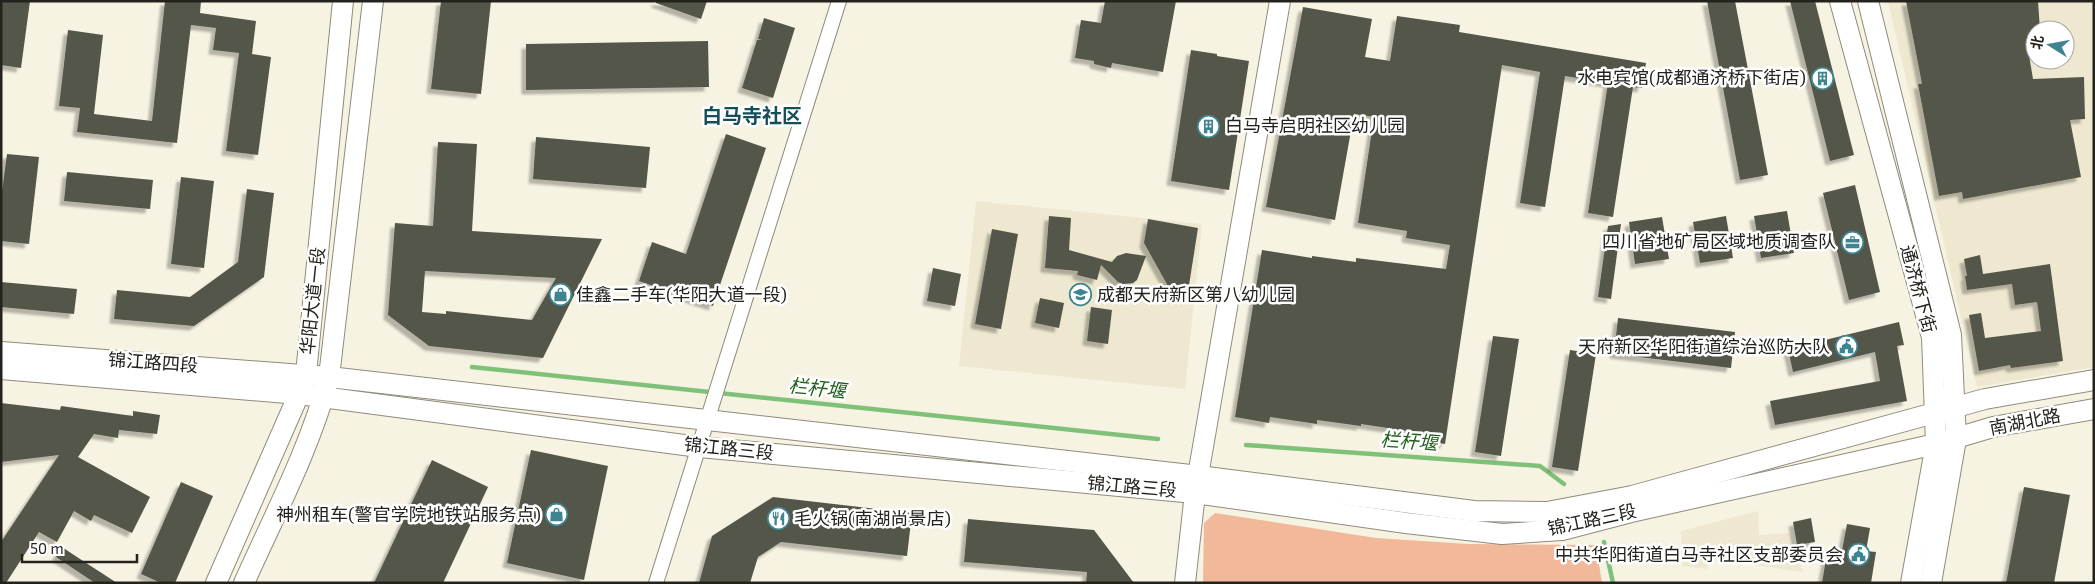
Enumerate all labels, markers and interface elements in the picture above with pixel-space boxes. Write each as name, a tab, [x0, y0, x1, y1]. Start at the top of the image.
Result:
north arrow	[2025, 20, 2075, 70]
text: 北	[2027, 34, 2046, 51]
place label: 水电宾馆(成都通济桥下街店)	[1577, 66, 1806, 88]
building icon: 水电宾馆(成都通济桥下街店)	[1810, 66, 1834, 90]
district label: 白马寺社区	[702, 103, 802, 127]
building icon: 白马寺启明社区幼儿园	[1197, 114, 1221, 138]
place label: 白马寺启明社区幼儿园	[1225, 114, 1405, 136]
place label: 四川省地矿局区域地质调查队	[1602, 230, 1836, 252]
office icon: 四川省地矿局区域地质调查队	[1840, 230, 1864, 254]
street label: 通济桥下街	[1897, 242, 1941, 335]
street label: 华阳大道一段	[295, 246, 329, 356]
shop icon: 佳鑫二手车(华阳大道一段)	[548, 283, 572, 307]
place label: 佳鑫二手车(华阳大道一段)	[576, 283, 787, 305]
school or university icon: 成都天府新区第八幼儿园	[1069, 283, 1093, 307]
place label: 成都天府新区第八幼儿园	[1097, 283, 1295, 305]
place label: 天府新区华阳街道综治巡防大队	[1578, 335, 1830, 357]
public building icon: 天府新区华阳街道综治巡防大队	[1834, 335, 1858, 359]
street label: 锦江路四段	[107, 348, 199, 376]
water label: 栏杆堰	[787, 373, 850, 402]
street label: 南湖北路	[1987, 403, 2062, 439]
water label: 栏杆堰	[1380, 427, 1441, 454]
street label: 锦江路三段	[683, 432, 775, 464]
street label: 锦江路三段	[1086, 471, 1178, 501]
street label: 锦江路三段	[1545, 499, 1638, 539]
place label: 神州租车(警官学院地铁站服务点)	[276, 503, 541, 525]
shop icon: 神州租车(警官学院地铁站服务点)	[545, 503, 569, 527]
restaurant icon: 毛火锅(南湖尚景店)	[766, 507, 790, 531]
place label: 毛火锅(南湖尚景店)	[794, 507, 951, 529]
scale bar	[22, 532, 138, 564]
text: 50 m	[30, 539, 64, 557]
place label: 中共华阳街道白马寺社区支部委员会	[1555, 543, 1843, 565]
public building icon: 中共华阳街道白马寺社区支部委员会	[1847, 543, 1871, 567]

